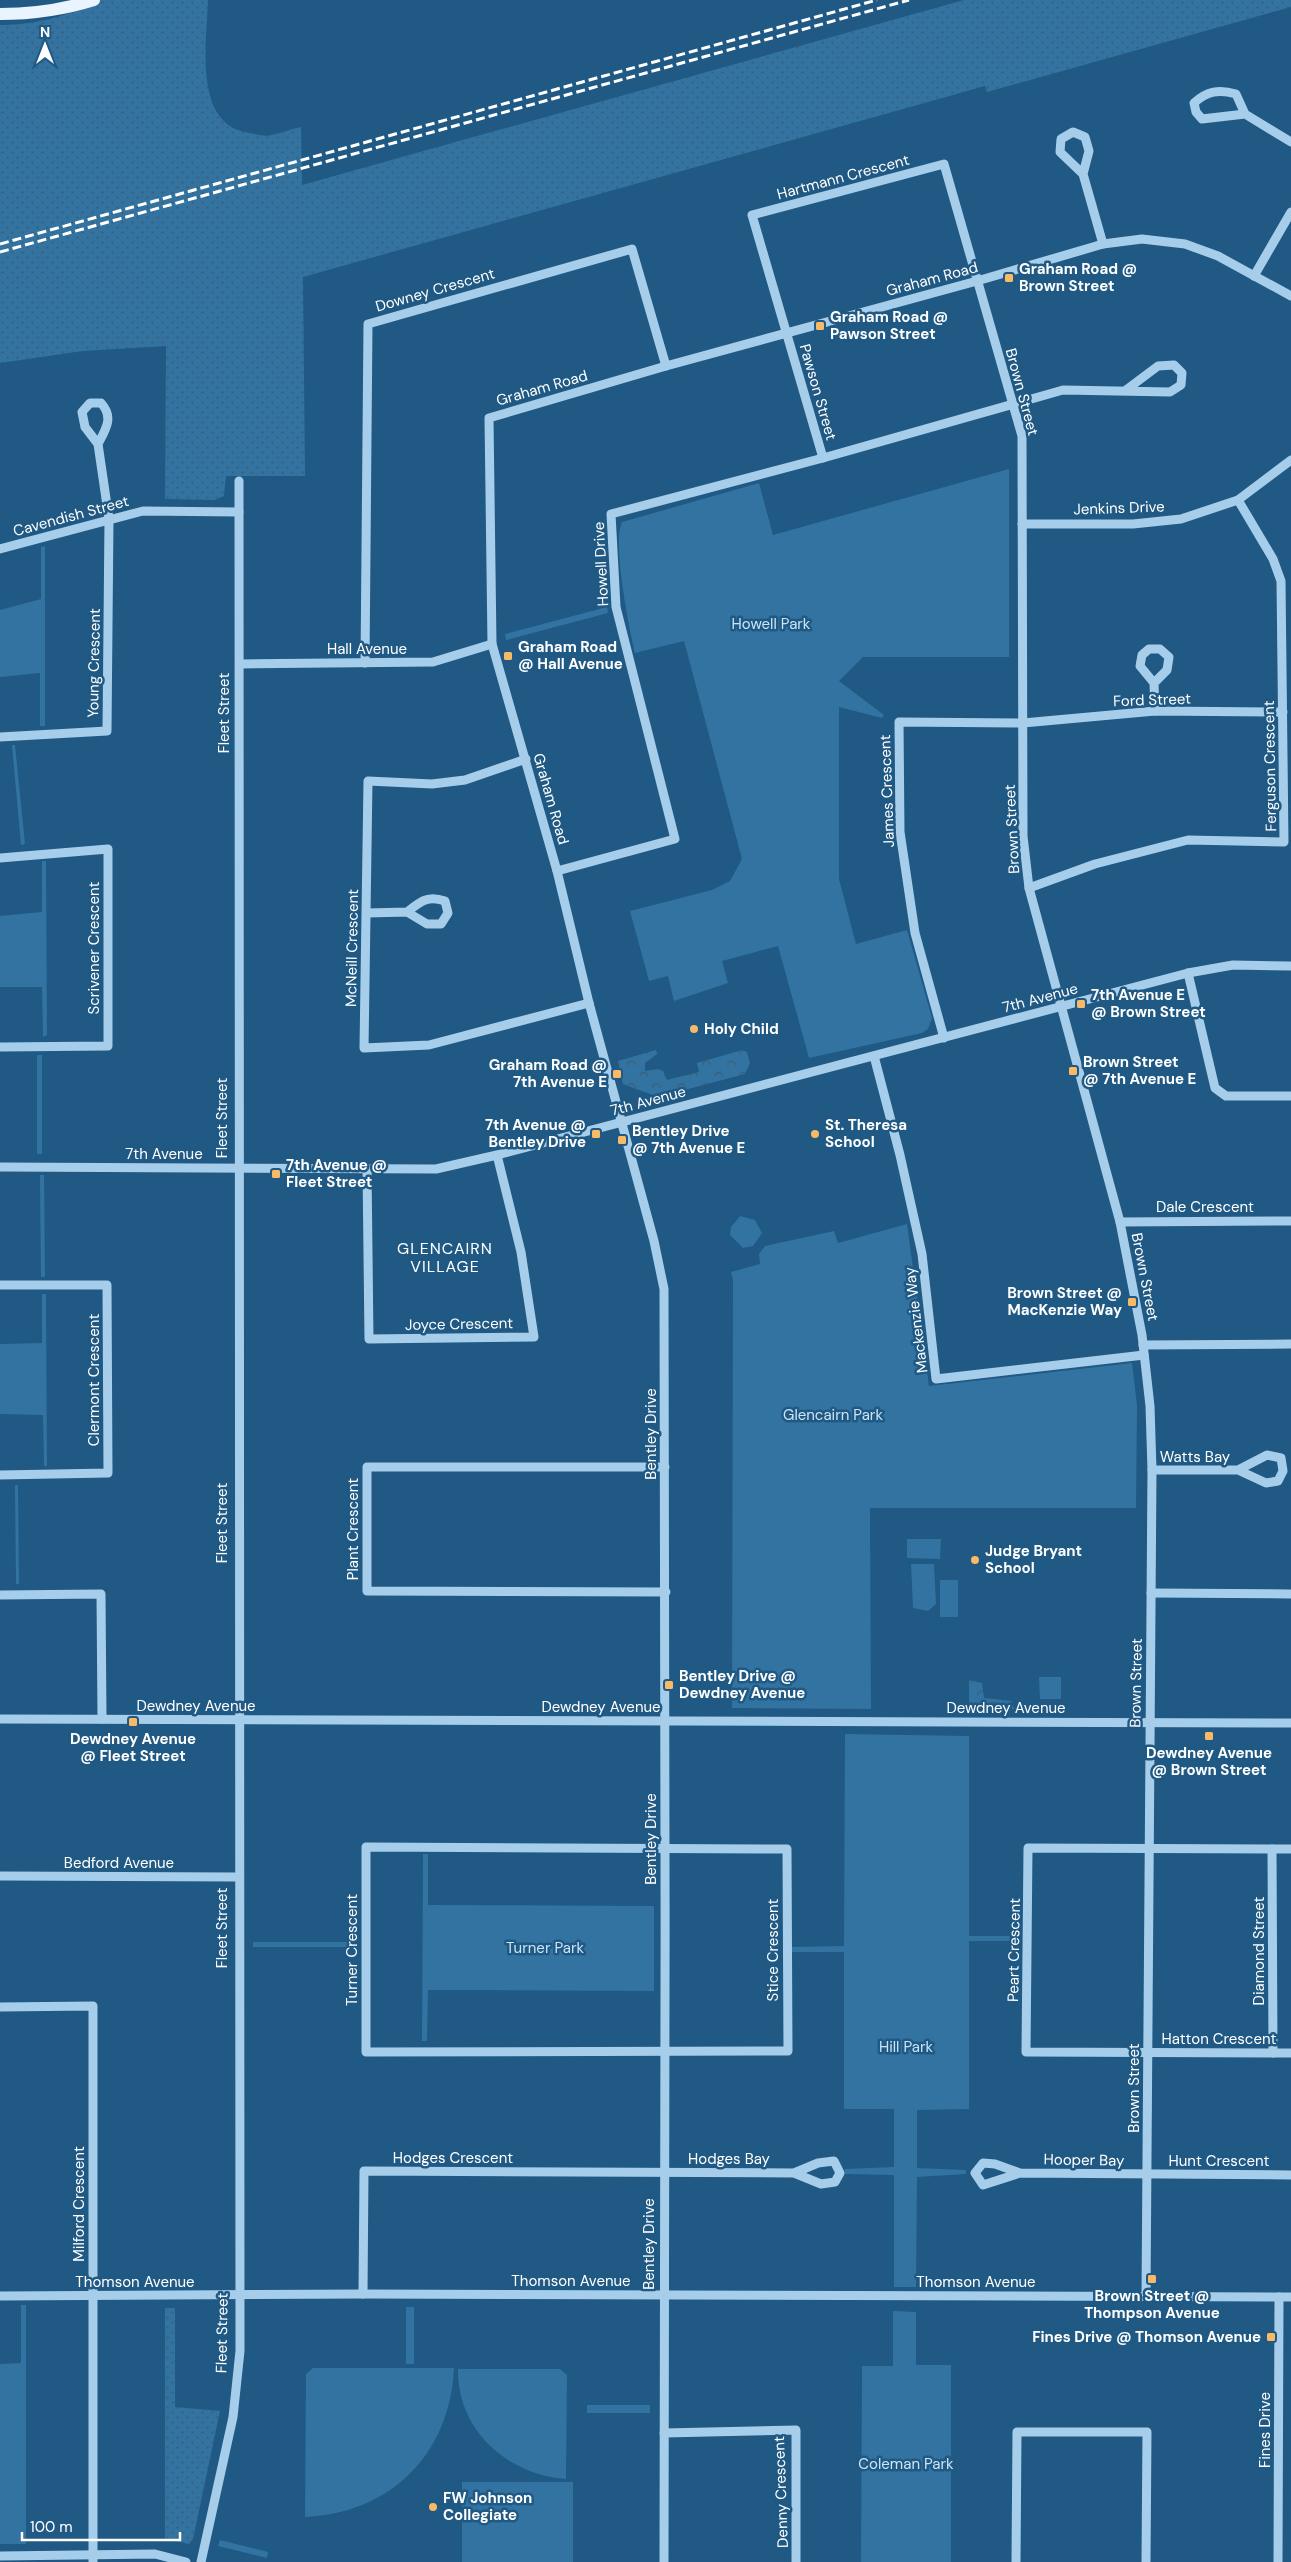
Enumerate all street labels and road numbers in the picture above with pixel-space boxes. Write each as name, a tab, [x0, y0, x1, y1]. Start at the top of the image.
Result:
street label: Hartmann Crescent	[775, 150, 911, 204]
street label: Graham Road	[884, 257, 980, 301]
street label: Downey Crescent	[373, 263, 497, 317]
street label: Pawson Street	[795, 341, 841, 443]
street label: Brown Street	[1001, 346, 1043, 438]
street label: Graham Road	[494, 365, 590, 411]
street label: Cavendish Street	[11, 491, 131, 541]
street label: Jenkins Drive	[1073, 496, 1165, 520]
street label: Howell Drive	[589, 521, 613, 607]
street label: Young Crescent	[83, 608, 105, 718]
street label: Hall Avenue	[327, 639, 407, 659]
street label: Fleet Street	[214, 673, 234, 753]
street label: Ford Street	[1113, 689, 1191, 711]
street label: Ferguson Crescent	[1259, 700, 1281, 832]
street label: James Crescent	[875, 734, 899, 848]
street label: Graham Road	[528, 751, 574, 847]
street label: Brown Street	[1000, 784, 1024, 874]
street label: Scrivener Crescent	[84, 881, 104, 1014]
street label: McNeill Crescent	[341, 889, 363, 1007]
street label: 7th Avenue	[1000, 978, 1080, 1018]
street label: Fleet Street	[212, 1078, 232, 1158]
street label: 7th Avenue	[608, 1081, 688, 1121]
street label: 7th Avenue	[125, 1144, 203, 1164]
street label: Dale Crescent	[1156, 1197, 1254, 1217]
street label: Brown Street	[1127, 1231, 1163, 1323]
street label: Mackenzie Way	[900, 1265, 932, 1374]
street label: Joyce Crescent	[405, 1313, 513, 1335]
street label: Clermont Crescent	[84, 1314, 104, 1446]
street label: Bentley Drive	[641, 1388, 661, 1480]
street label: Watts Bay	[1160, 1447, 1231, 1467]
street label: Plant Crescent	[343, 1478, 363, 1580]
street label: Fleet Street	[212, 1483, 232, 1563]
street label: Brown Street	[1125, 1638, 1147, 1728]
street label: Dewdney Avenue	[136, 1696, 256, 1716]
street label: Dewdney Avenue	[541, 1697, 661, 1717]
street label: Dewdney Avenue	[946, 1698, 1066, 1718]
street label: Bentley Drive	[641, 1793, 661, 1885]
street label: Bedford Avenue	[64, 1853, 174, 1873]
street label: Fleet Street	[212, 1888, 232, 1968]
street label: Turner Crescent	[342, 1894, 362, 2006]
street label: Diamond Street	[1249, 1896, 1269, 2005]
street label: Stice Crescent	[763, 1898, 783, 2001]
street label: Peart Crescent	[1003, 1898, 1025, 2002]
street label: Hatton Crescent	[1162, 2029, 1277, 2049]
street label: Brown Street	[1124, 2043, 1144, 2133]
street label: Milford Crescent	[69, 2146, 89, 2262]
street label: Hodges Crescent	[393, 2148, 513, 2168]
street label: Hodges Bay	[688, 2149, 771, 2169]
street label: Hooper Bay	[1043, 2149, 1125, 2171]
street label: Hunt Crescent	[1169, 2151, 1270, 2171]
street label: Bentley Drive	[639, 2198, 659, 2290]
street label: Thomson Avenue	[511, 2271, 631, 2291]
street label: Thomson Avenue	[75, 2272, 195, 2292]
street label: Thomson Avenue	[916, 2272, 1036, 2292]
street label: Fleet Street	[211, 2292, 233, 2373]
street label: Fines Drive	[1255, 2392, 1275, 2468]
street label: Denny Crescent	[769, 2436, 793, 2548]

